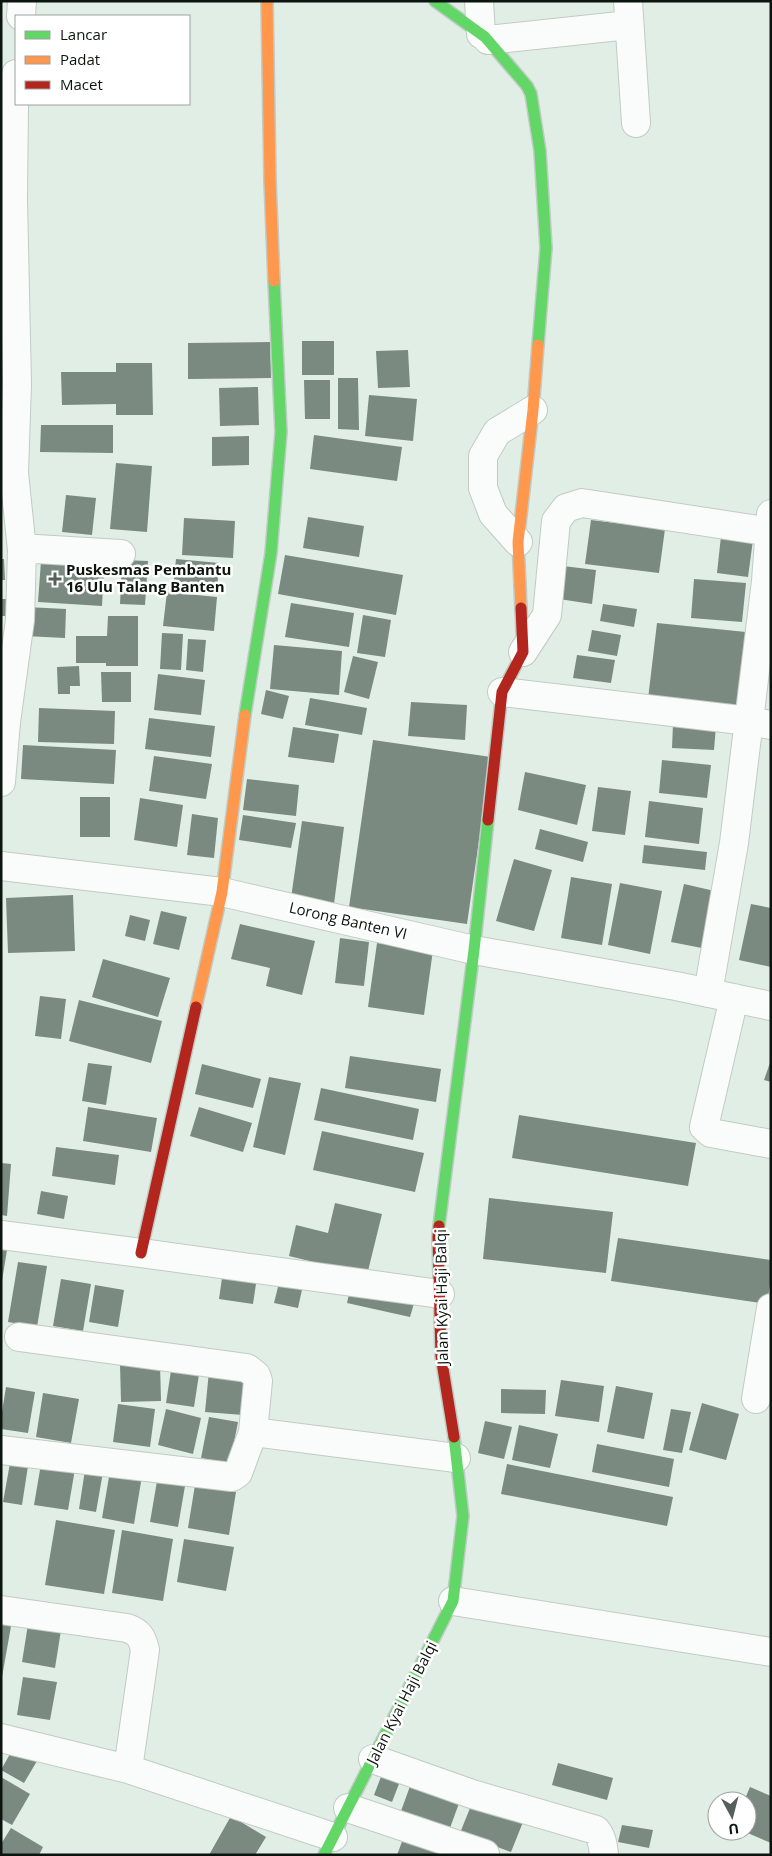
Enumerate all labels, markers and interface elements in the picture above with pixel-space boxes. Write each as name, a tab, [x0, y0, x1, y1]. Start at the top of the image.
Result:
legend	[15, 15, 190, 105]
text: Lancar	[60, 24, 107, 44]
text: Padat	[60, 49, 100, 69]
text: Macet	[60, 74, 103, 94]
place label: Puskesmas Pembantu 16 Ulu Talang Banten	[66, 559, 231, 596]
marker: Puskesmas Pembantu 16 Ulu Talang Banten	[48, 572, 62, 586]
street label: Lorong Banten VI	[287, 897, 409, 943]
street label: Jalan Kyai Haji Balqi	[430, 1229, 452, 1367]
street label: Jalan Kyai Haji Balqi	[360, 1637, 441, 1769]
north arrow	[707, 1791, 757, 1841]
text: U	[727, 1819, 740, 1839]

